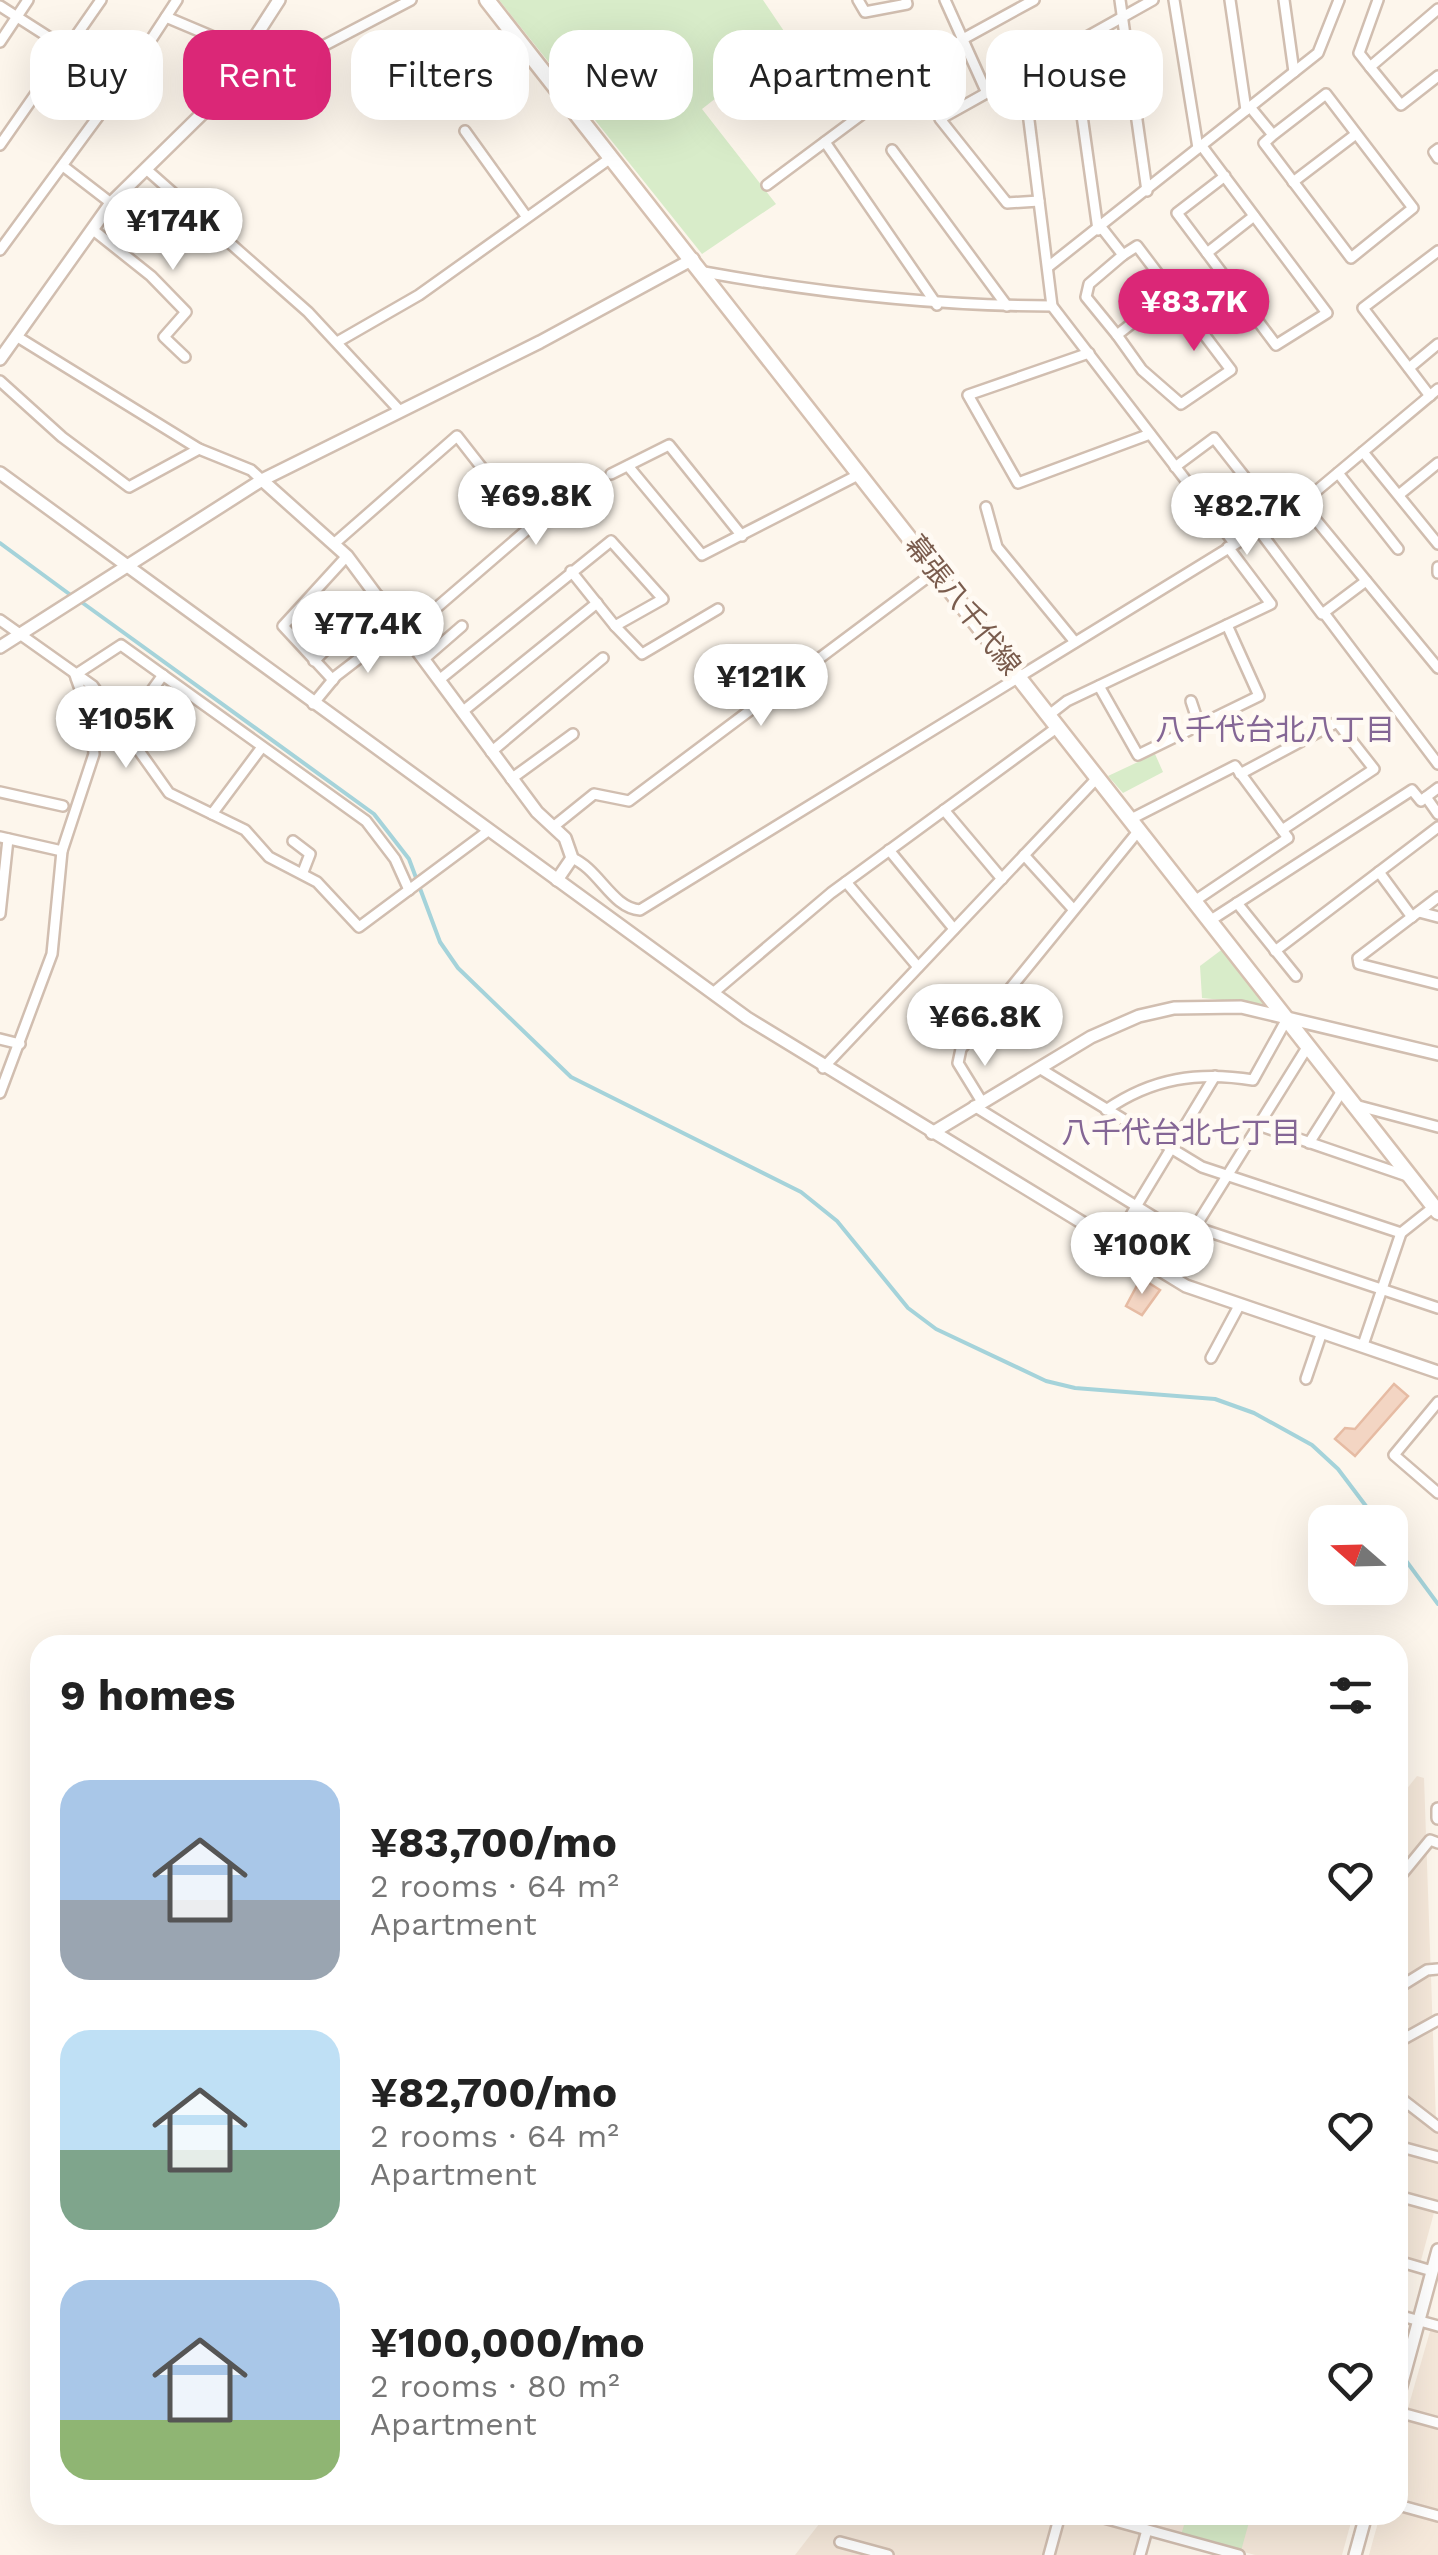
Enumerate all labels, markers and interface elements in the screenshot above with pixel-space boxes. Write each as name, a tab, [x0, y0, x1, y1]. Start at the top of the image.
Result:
chip: Buy	[30, 30, 163, 120]
chip: Rent	[183, 30, 331, 120]
chip: Filters	[351, 30, 529, 120]
chip: New	[549, 30, 693, 120]
chip: Apartment	[713, 30, 966, 120]
chip: House	[986, 30, 1163, 120]
pin: ¥174K	[103, 188, 243, 273]
text: ¥174K	[126, 201, 220, 239]
pin: ¥83.7K	[1113, 269, 1275, 354]
text: ¥83.7K	[1140, 282, 1248, 320]
pin: ¥69.8K	[455, 463, 617, 548]
pin: ¥82.7K	[1166, 473, 1328, 558]
text: ¥69.8K	[480, 476, 592, 514]
text: ¥82.7K	[1193, 486, 1301, 524]
street label: 幕張八千代線	[898, 529, 1028, 681]
pin: ¥77.4K	[287, 591, 449, 676]
text: ¥77.4K	[314, 604, 422, 642]
pin: ¥121K	[691, 644, 831, 729]
text: ¥121K	[716, 657, 806, 695]
pin: ¥105K	[56, 686, 196, 771]
text: ¥105K	[78, 699, 174, 737]
district label: 八千代台北八丁目	[1155, 712, 1395, 747]
pin: ¥66.8K	[904, 984, 1066, 1069]
text: ¥66.8K	[929, 997, 1041, 1035]
district label: 八千代台北七丁目	[1061, 1115, 1301, 1150]
pin: ¥100K	[1072, 1212, 1212, 1297]
text: ¥100K	[1093, 1225, 1191, 1263]
north arrow	[1308, 1505, 1408, 1605]
map controls	[1308, 1505, 1408, 1605]
icon: filters	[1323, 1668, 1378, 1723]
text: 9 homes	[60, 1671, 235, 1720]
text: ¥83,700/mo	[370, 1818, 617, 1867]
icon: home	[140, 1820, 260, 1940]
icon: heart	[1323, 1853, 1378, 1908]
text: 2 rooms · 64 m²	[370, 1867, 619, 1905]
text: Apartment	[370, 1905, 537, 1943]
text: ¥82,700/mo	[370, 2068, 617, 2117]
icon: home	[140, 2070, 260, 2190]
icon: heart	[1323, 2103, 1378, 2158]
text: 2 rooms · 64 m²	[370, 2117, 619, 2155]
text: Apartment	[370, 2155, 537, 2193]
text: ¥100,000/mo	[370, 2318, 645, 2367]
icon: home	[140, 2320, 260, 2440]
icon: heart	[1323, 2353, 1378, 2408]
text: 2 rooms · 80 m²	[370, 2367, 620, 2405]
text: Apartment	[370, 2405, 537, 2443]

